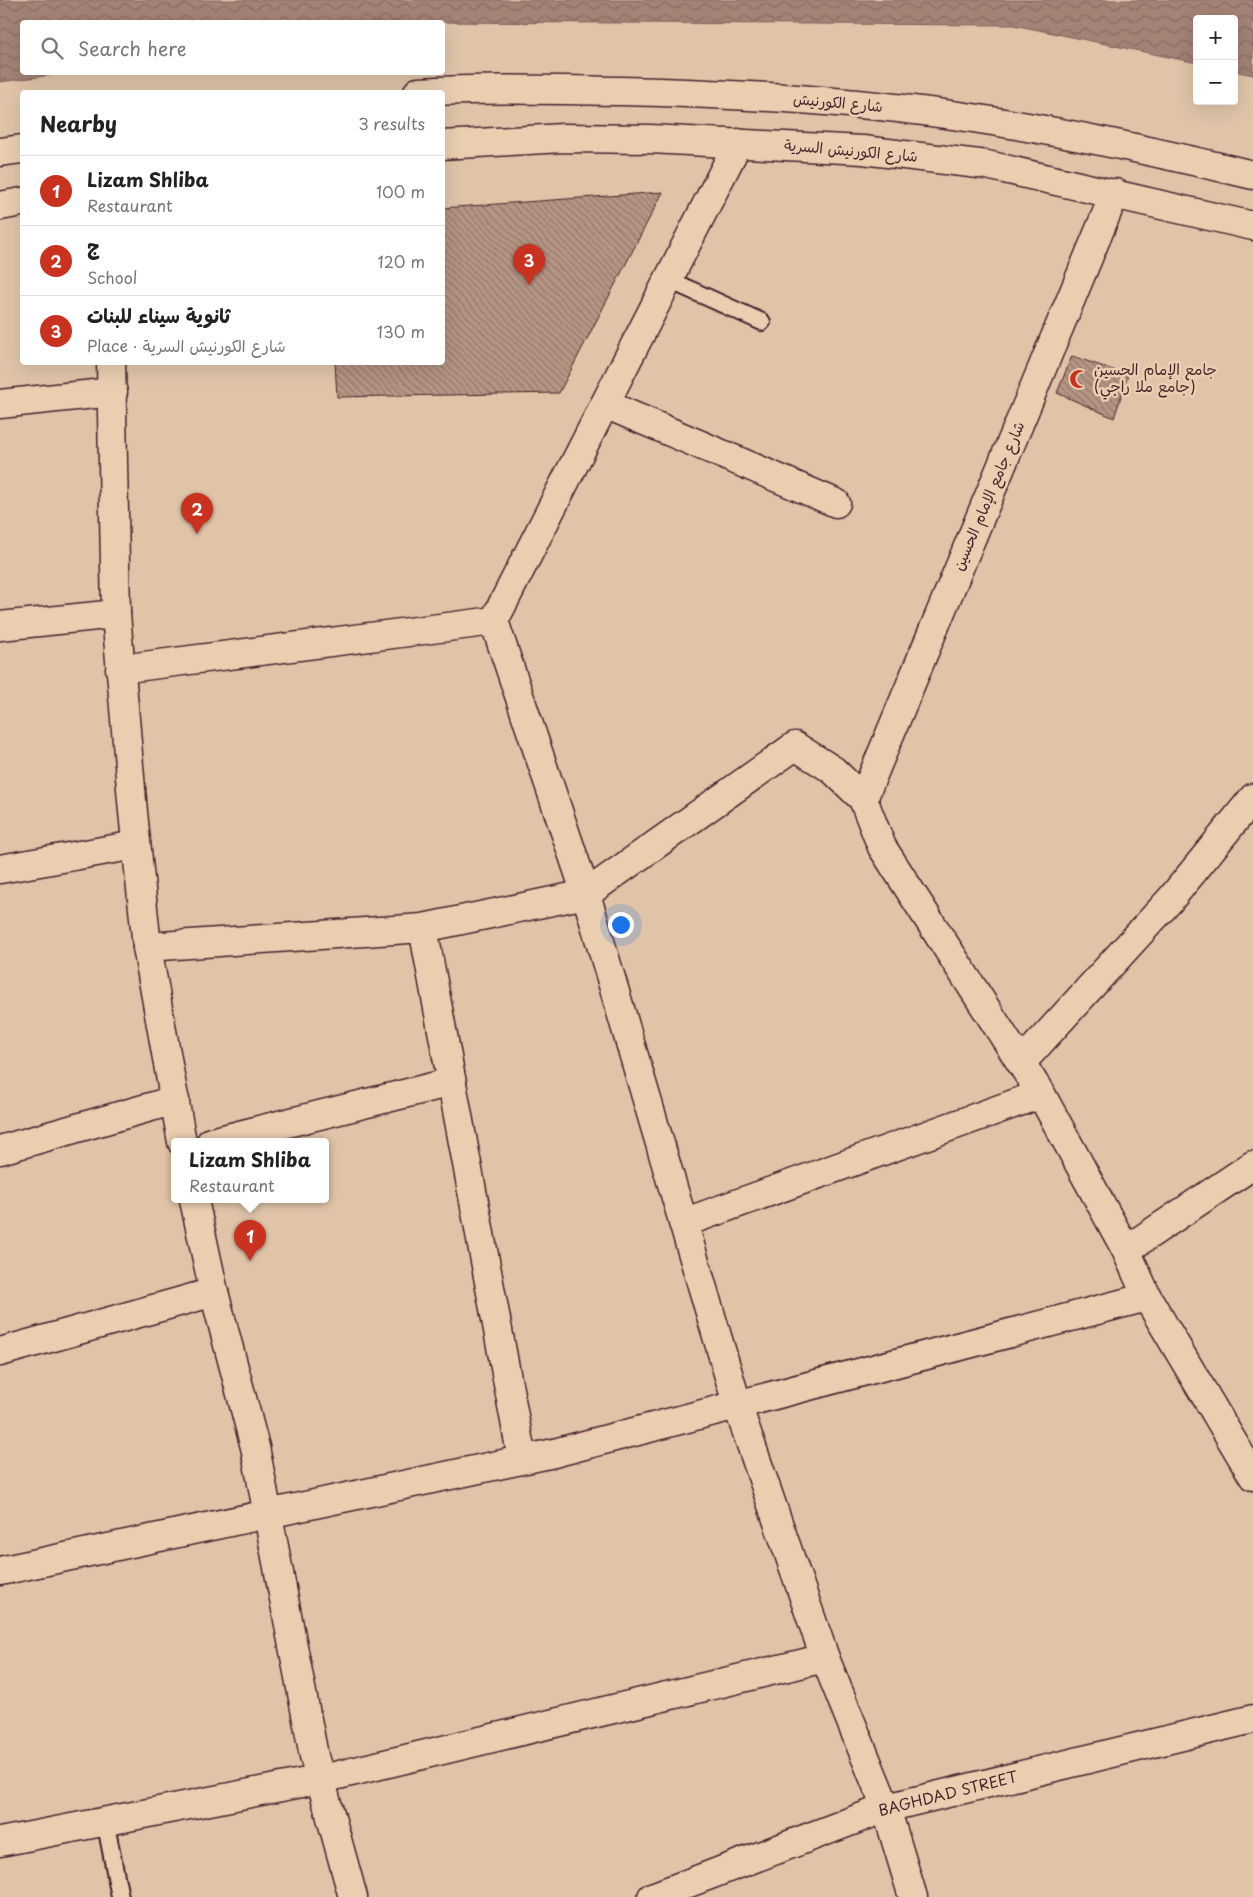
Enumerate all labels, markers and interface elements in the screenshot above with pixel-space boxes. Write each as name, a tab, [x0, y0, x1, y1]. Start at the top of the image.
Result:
map controls	[1193, 15, 1238, 105]
button: +	[1193, 15, 1238, 60]
search box	[20, 20, 445, 75]
icon: search	[38, 34, 66, 62]
text: Search here	[78, 34, 187, 62]
button: −	[1193, 60, 1238, 105]
street label: شارع الكورنيش	[792, 86, 884, 117]
text: Nearby	[40, 107, 117, 139]
text: 3 results	[358, 111, 425, 135]
street label: شارع الكورنيش السرية	[783, 132, 919, 167]
text: Lizam Shliba	[87, 165, 209, 193]
text: 1	[52, 179, 60, 203]
text: 100 m	[376, 179, 425, 203]
text: Restaurant	[87, 193, 173, 217]
text: ج	[87, 233, 99, 261]
pin: 3	[513, 244, 545, 285]
text: 2	[50, 249, 62, 273]
text: 120 m	[378, 249, 425, 273]
text: School	[87, 265, 137, 289]
text: ثانوية سيناء للبنات	[87, 301, 230, 329]
text: 3	[51, 319, 61, 343]
text: 130 m	[377, 319, 425, 343]
text: Place · شارع الكورنيش السرية	[87, 333, 286, 357]
place label: جامع الإمام الحسين (جامع ملا راجي)	[1094, 357, 1217, 400]
mosque icon: جامع الإمام الحسين (جامع ملا راجي)	[1068, 368, 1090, 390]
street label: شارع جامع الإمام الحسين	[946, 417, 1030, 574]
pin: 2	[181, 493, 213, 534]
your location	[608, 912, 634, 938]
popup	[171, 1138, 329, 1203]
text: Lizam Shliba	[189, 1145, 311, 1173]
text: Restaurant	[189, 1173, 275, 1197]
pin: 1	[234, 1220, 266, 1261]
street label: BAGHDAD STREET	[876, 1764, 1020, 1821]

